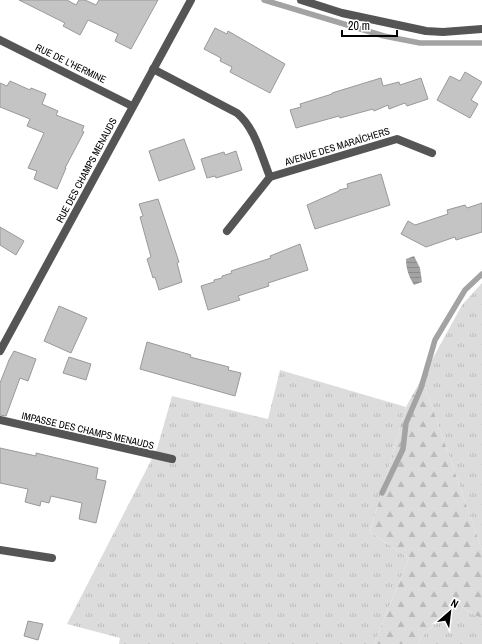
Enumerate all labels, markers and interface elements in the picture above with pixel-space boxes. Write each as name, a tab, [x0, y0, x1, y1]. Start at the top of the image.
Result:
scale bar	[342, 12, 397, 38]
text: 20 m	[348, 18, 370, 34]
street label: RUE DE L'HERMINE	[33, 41, 108, 86]
street label: RUE DES CHAMPS MENAUDS	[53, 115, 120, 225]
street label: AVENUE DES MARAÎCHERS	[282, 124, 392, 169]
street label: IMPASSE DES CHAMPS MENAUDS	[20, 409, 156, 452]
north arrow	[430, 592, 470, 632]
text: N	[449, 595, 461, 611]

